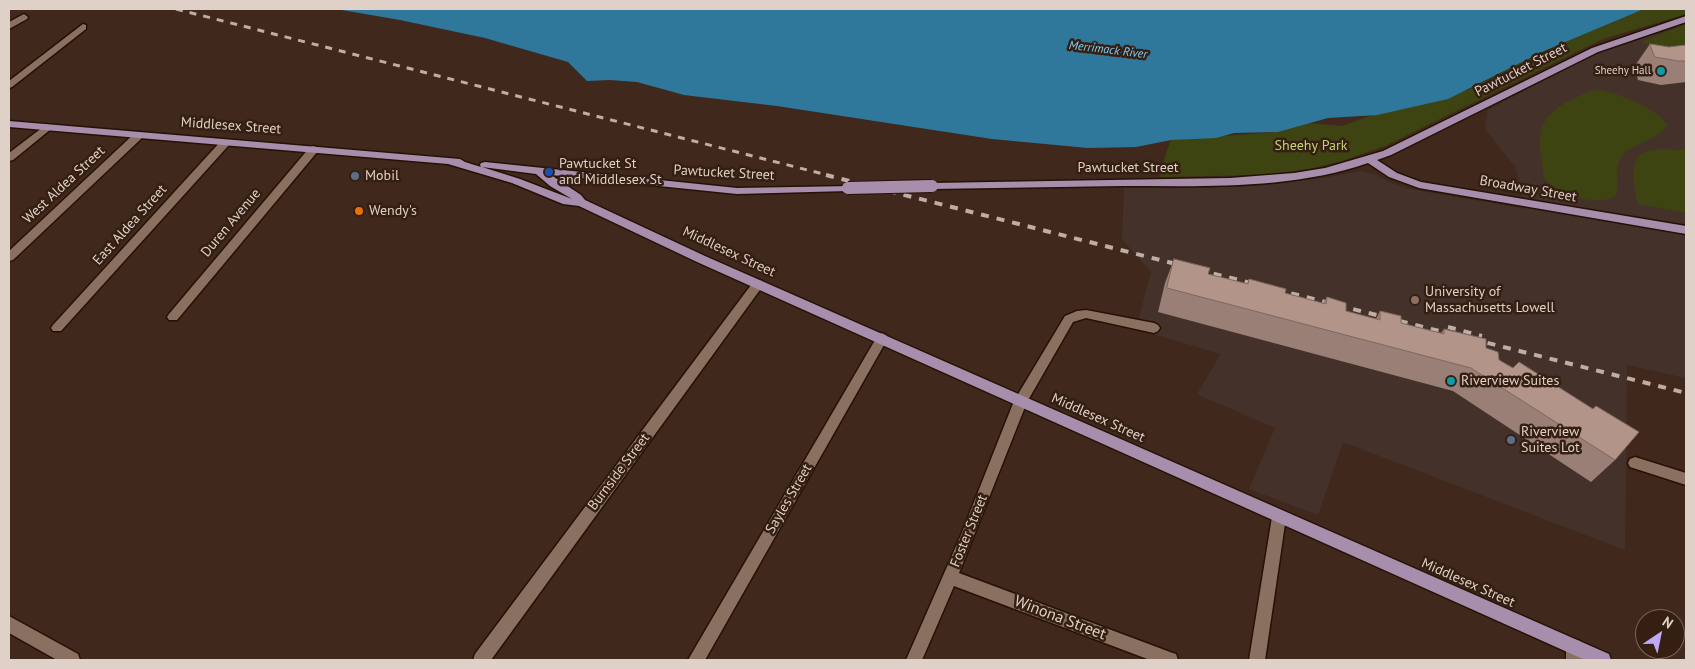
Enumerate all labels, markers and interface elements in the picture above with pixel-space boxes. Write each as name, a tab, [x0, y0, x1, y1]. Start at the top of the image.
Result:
water label: Merrimack River	[1068, 38, 1148, 62]
street label: Pawtucket Street	[1472, 40, 1570, 100]
place label: Sheehy Hall	[1595, 64, 1651, 78]
marker: Sheehy Hall	[1655, 65, 1667, 77]
street label: Middlesex Street	[180, 114, 282, 138]
park label: Sheehy Park	[1275, 138, 1347, 154]
street label: West Aldea Street	[20, 143, 108, 227]
place label: Pawtucket St and Middlesex St	[559, 156, 662, 188]
street label: Pawtucket Street	[1077, 160, 1179, 176]
street label: Pawtucket Street	[673, 162, 775, 184]
marker: Pawtucket St and Middlesex St	[543, 166, 555, 178]
place label: Mobil	[365, 168, 399, 184]
marker: Mobil	[349, 170, 361, 182]
street label: Broadway Street	[1478, 172, 1578, 206]
street label: East Aldea Street	[90, 181, 170, 269]
street label: Duren Avenue	[198, 186, 264, 260]
place label: Wendy's	[369, 203, 417, 219]
marker: Wendy's	[353, 205, 365, 217]
street label: Middlesex Street	[680, 223, 778, 281]
place label: University of Massachusetts Lowell	[1425, 284, 1555, 316]
marker: University of Massachusetts Lowell	[1409, 294, 1421, 306]
place label: Riverview Suites	[1461, 373, 1559, 389]
marker: Riverview Suites	[1445, 375, 1457, 387]
street label: Middlesex Street	[1049, 390, 1147, 446]
place label: Riverview Suites Lot	[1521, 424, 1580, 457]
street label: Burnside Street	[585, 430, 653, 514]
marker: Riverview Suites Lot	[1505, 434, 1517, 446]
street label: Sayles Street	[762, 461, 816, 537]
street label: Foster Street	[947, 492, 991, 570]
street label: Middlesex Street	[1419, 555, 1517, 611]
street label: Winona Street	[1011, 592, 1109, 644]
north arrow	[1635, 609, 1685, 659]
text: N	[1659, 612, 1677, 632]

